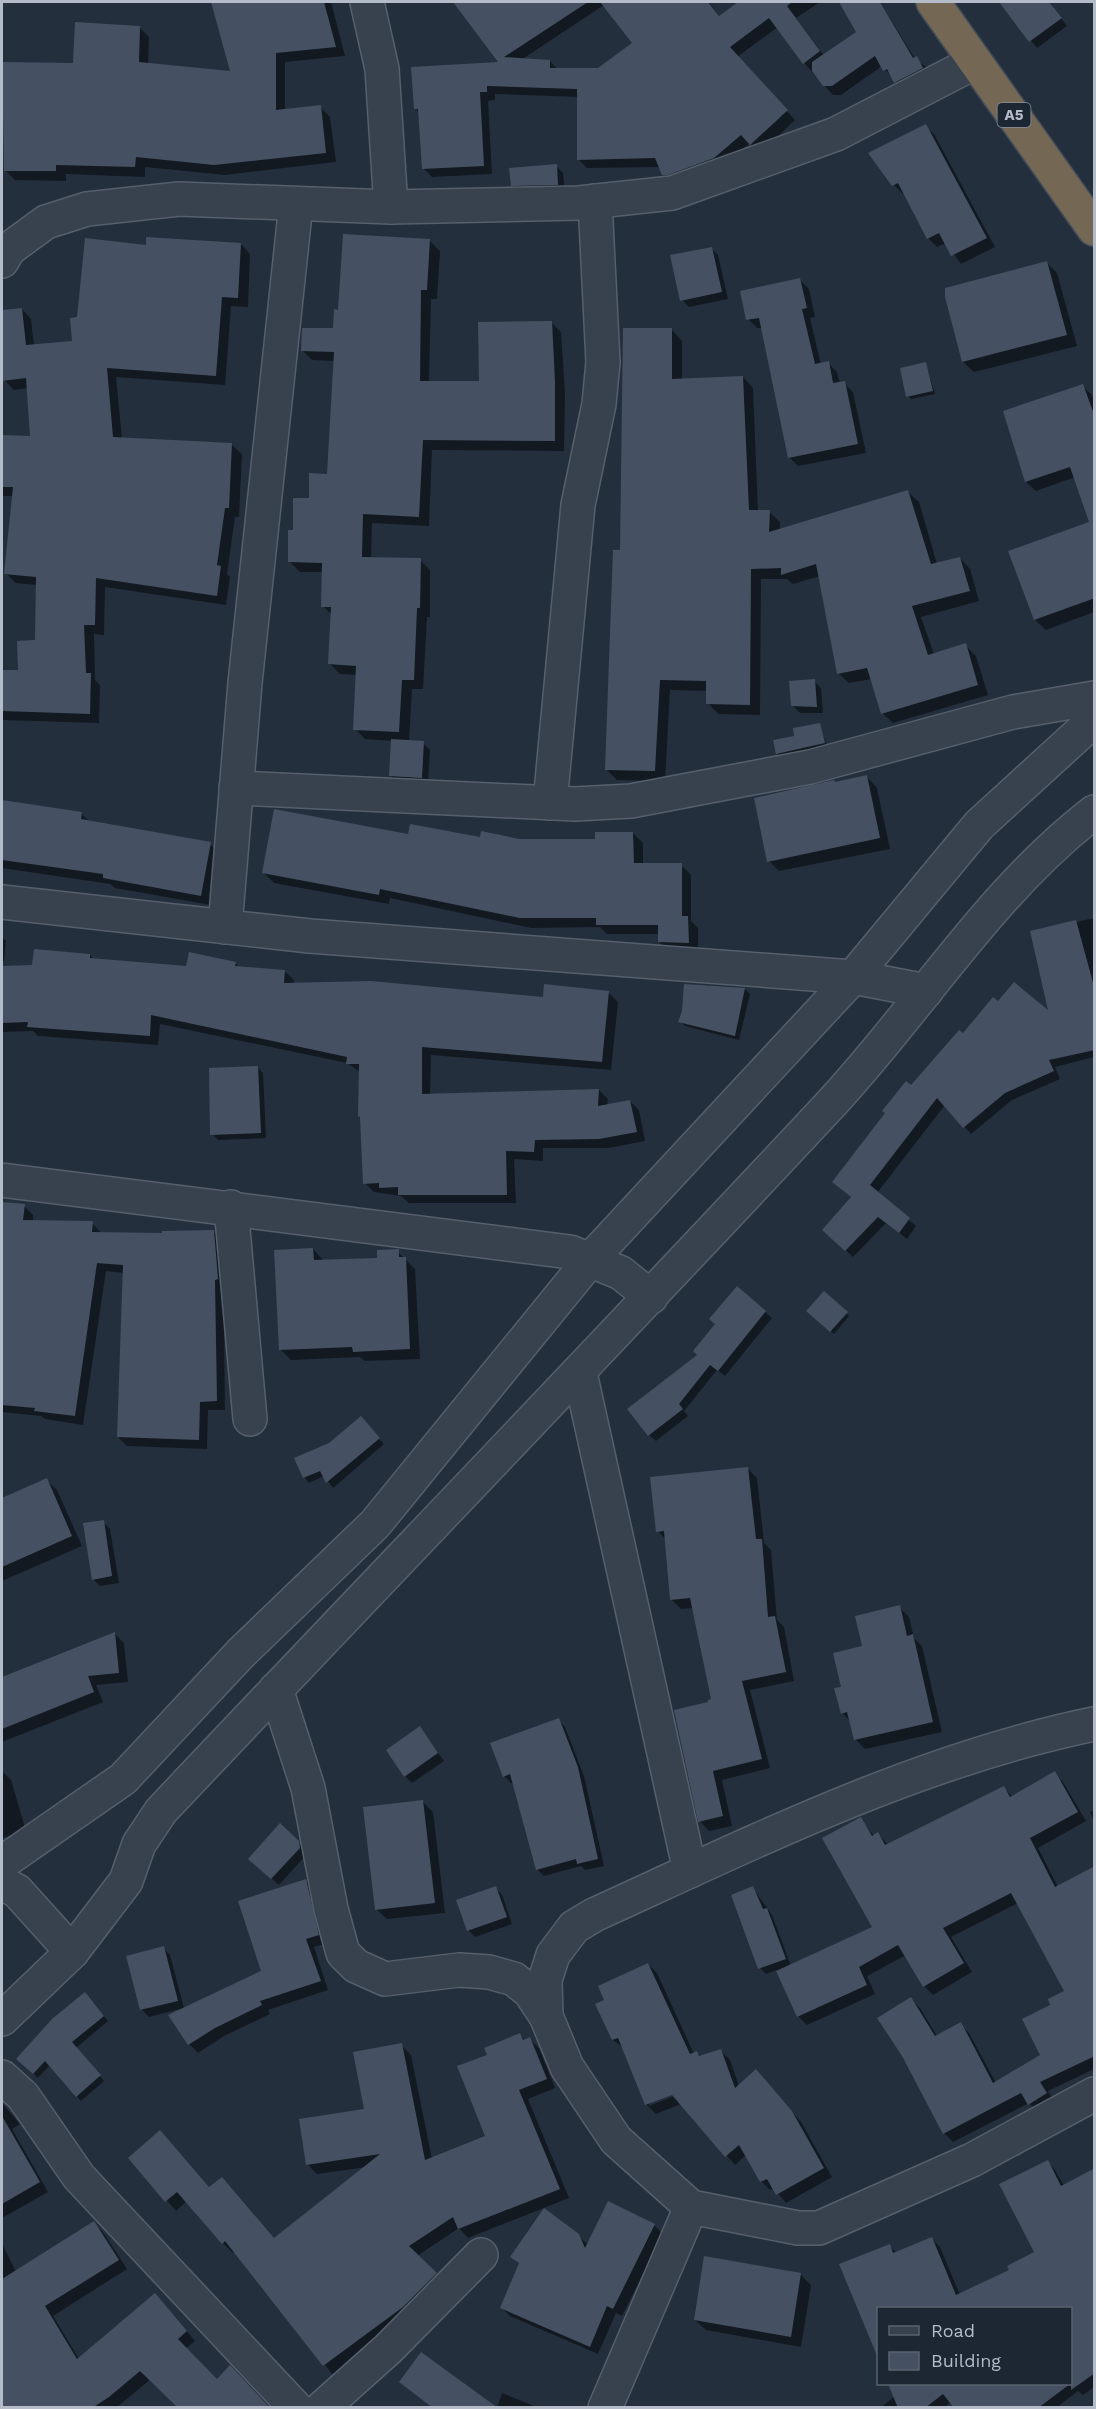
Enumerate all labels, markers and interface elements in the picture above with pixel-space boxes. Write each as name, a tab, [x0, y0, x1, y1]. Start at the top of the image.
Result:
road number: A5	[998, 103, 1030, 127]
legend	[877, 2307, 1072, 2385]
text: Road	[931, 2320, 975, 2341]
text: Building	[931, 2350, 1001, 2371]

